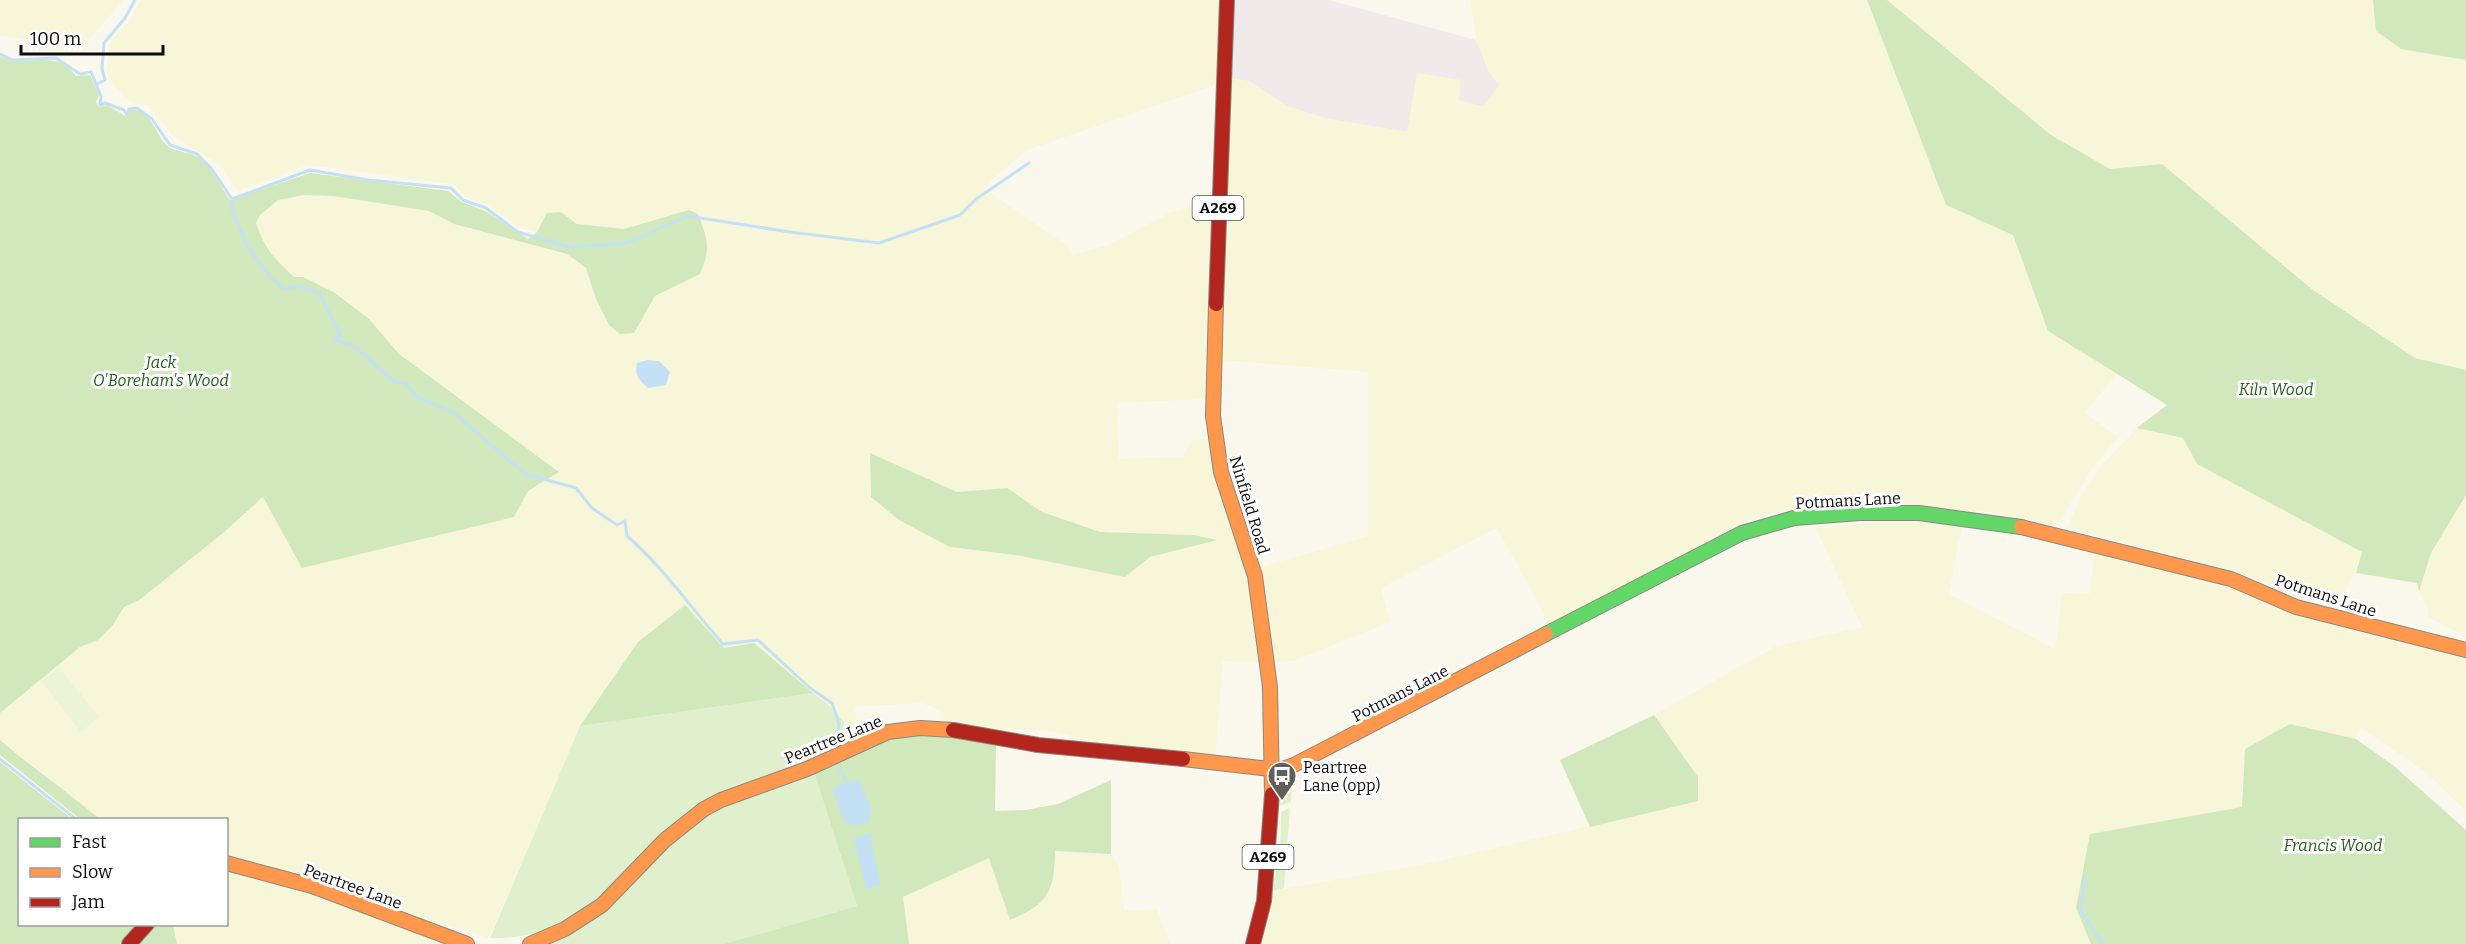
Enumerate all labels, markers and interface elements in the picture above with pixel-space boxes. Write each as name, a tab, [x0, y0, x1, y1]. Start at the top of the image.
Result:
scale bar	[21, 18, 164, 56]
text: 100 m	[30, 28, 81, 50]
road number: A269	[1192, 196, 1244, 220]
park label: Jack O'Boreham's Wood	[93, 353, 229, 390]
park label: Kiln Wood	[2239, 380, 2313, 399]
street label: Ninfield Road	[1226, 454, 1274, 557]
street label: Potmans Lane	[1795, 488, 1901, 513]
street label: Potmans Lane	[2273, 570, 2379, 621]
street label: Potmans Lane	[1349, 661, 1452, 726]
street label: Peartree Lane	[782, 711, 885, 768]
place label: Peartree Lane (opp)	[1303, 758, 1381, 795]
bus stop icon: Peartree Lane (opp)	[1266, 760, 1298, 802]
legend	[18, 818, 228, 926]
text: Fast	[72, 831, 107, 853]
park label: Francis Wood	[2284, 836, 2382, 855]
road number: A269	[1242, 845, 1294, 869]
street label: Peartree Lane	[301, 860, 405, 913]
text: Slow	[72, 861, 113, 883]
text: Jam	[71, 891, 105, 913]

